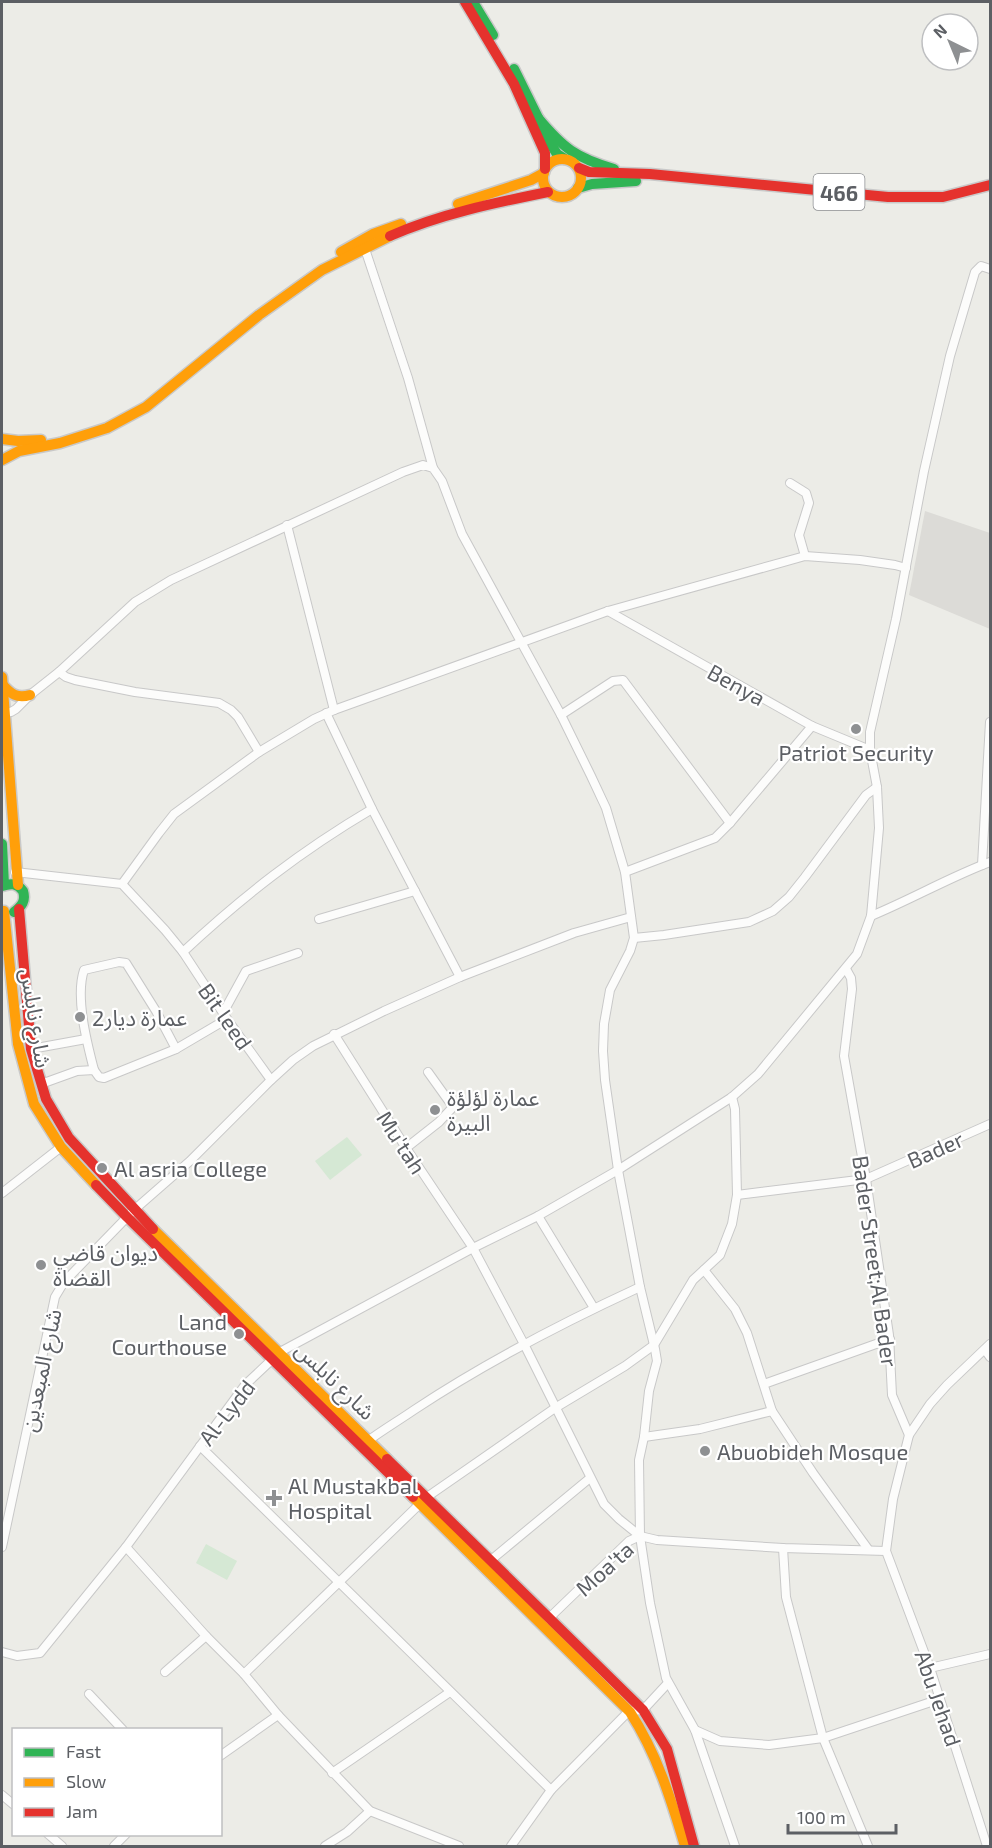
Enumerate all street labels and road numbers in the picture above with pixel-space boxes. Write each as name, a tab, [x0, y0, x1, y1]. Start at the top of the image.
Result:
road number: 466	[814, 174, 864, 210]
street label: Benya	[704, 658, 770, 710]
street label: شارع نابلس	[11, 966, 58, 1070]
street label: Bit leed	[194, 978, 258, 1054]
street label: Mu'tah	[372, 1106, 432, 1178]
street label: Bader	[903, 1125, 967, 1173]
street label: Bader Street;Al Bader	[848, 1154, 904, 1369]
street label: شارع المبعدين	[14, 1306, 71, 1435]
street label: شارع نابلس	[287, 1336, 381, 1428]
street label: Al-Lydd	[192, 1374, 260, 1450]
street label: Moa'ta	[570, 1535, 638, 1601]
street label: Abu Jehad	[910, 1646, 968, 1750]

